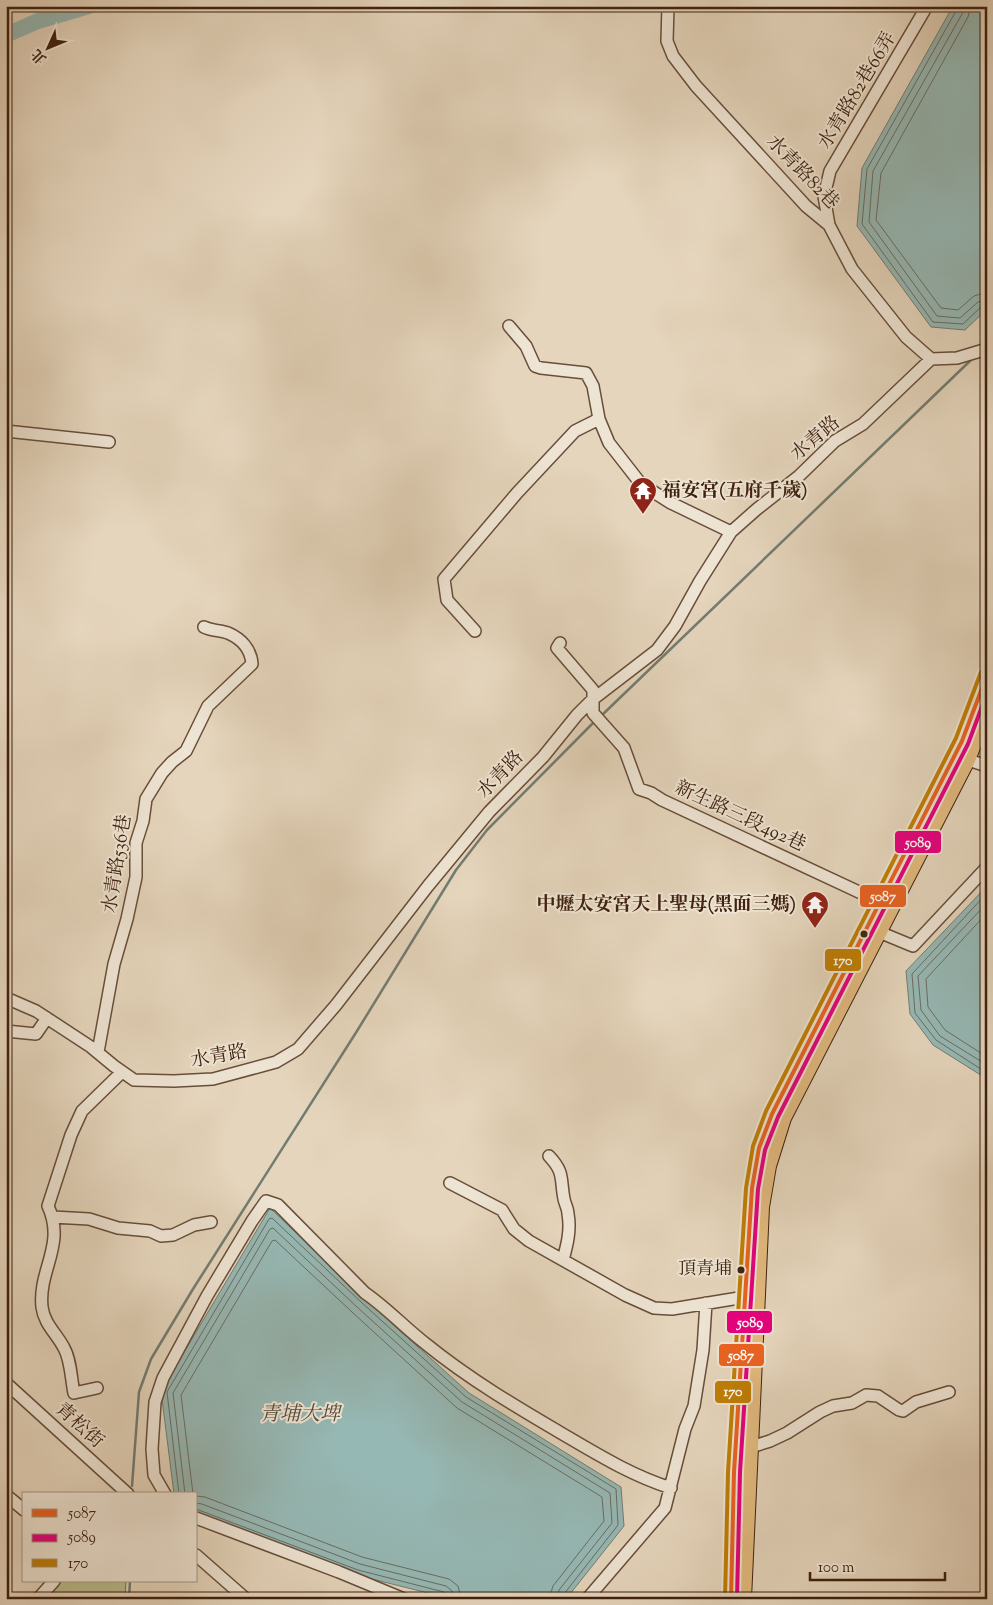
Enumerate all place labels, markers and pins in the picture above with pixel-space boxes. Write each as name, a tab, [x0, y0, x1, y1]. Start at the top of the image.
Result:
temple icon: 福安宮(五府千歲)	[628, 476, 658, 515]
place label: 福安宮(五府千歲)	[662, 478, 807, 505]
temple icon: 中壢太安宮天上聖母(黑面三媽)	[800, 890, 830, 929]
place label: 中壢太安宮天上聖母(黑面三媽)	[537, 892, 796, 919]
unlabelled marker	[859, 929, 869, 939]
place label: 頂青埔	[678, 1257, 732, 1283]
marker: 頂青埔	[736, 1265, 746, 1275]

